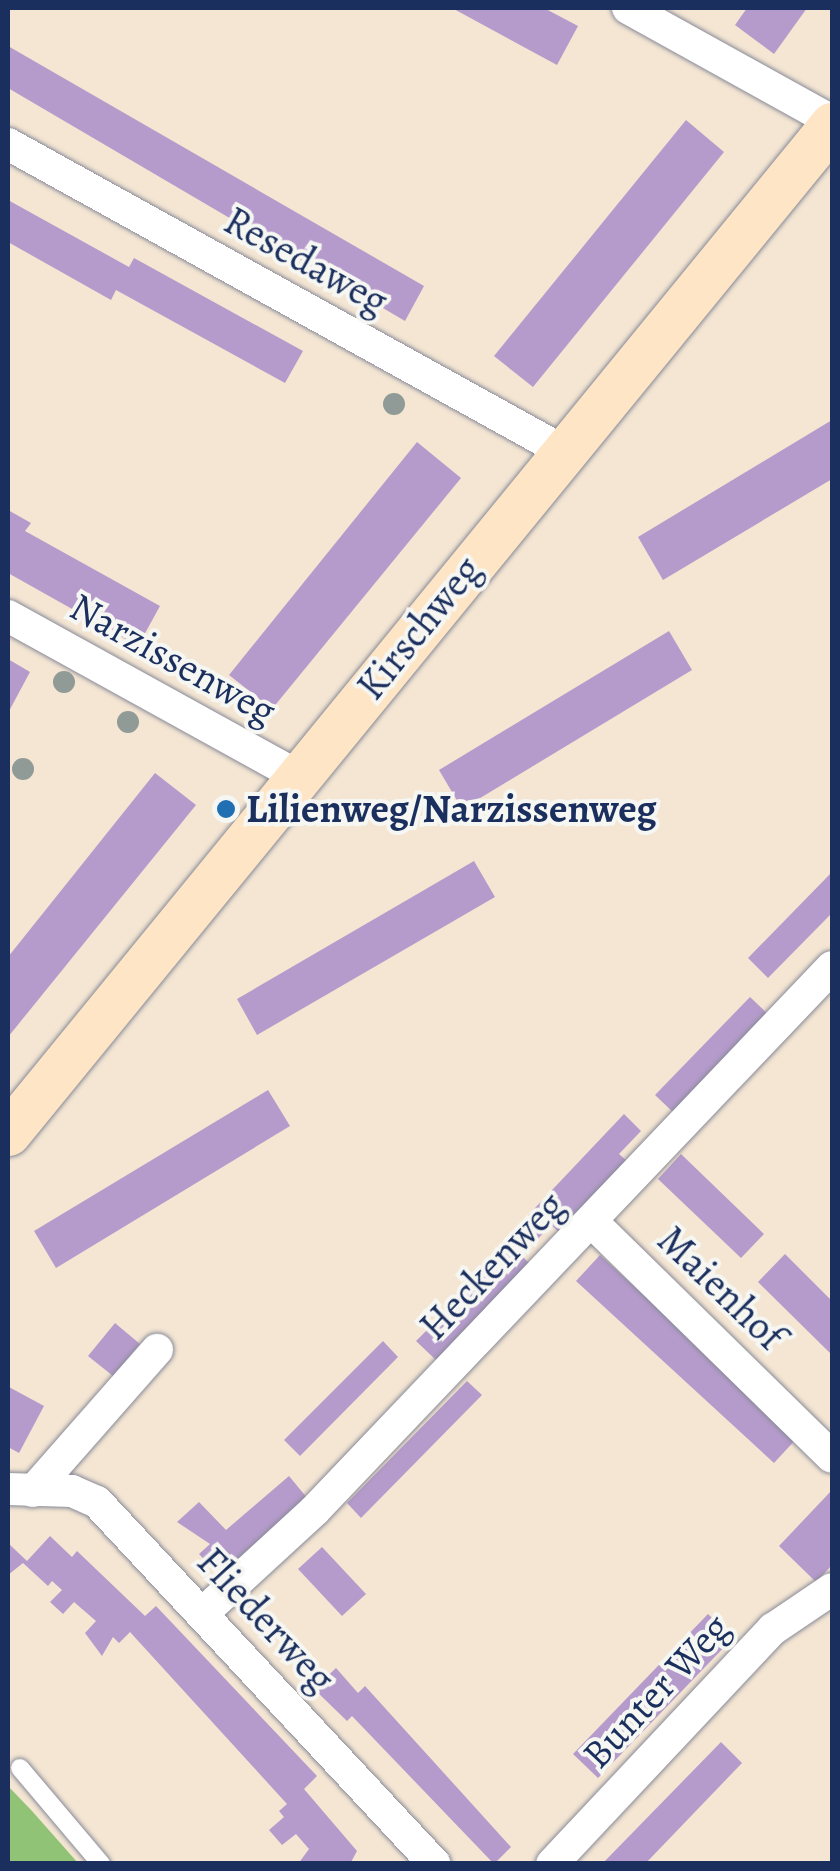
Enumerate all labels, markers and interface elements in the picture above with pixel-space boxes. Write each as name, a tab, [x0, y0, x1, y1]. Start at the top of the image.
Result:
street label: Resedaweg	[216, 196, 396, 326]
street label: Kirschweg	[347, 547, 491, 709]
street label: Narzissenweg	[62, 583, 284, 735]
place label: Lilienweg/Narzissenweg	[246, 785, 657, 833]
marker: Lilienweg/Narzissenweg	[215, 798, 237, 820]
street label: Heckenweg	[410, 1182, 574, 1350]
street label: Maienhof	[648, 1216, 794, 1360]
street label: Fliederweg	[187, 1538, 345, 1702]
street label: Bunter Weg	[572, 1604, 740, 1778]

